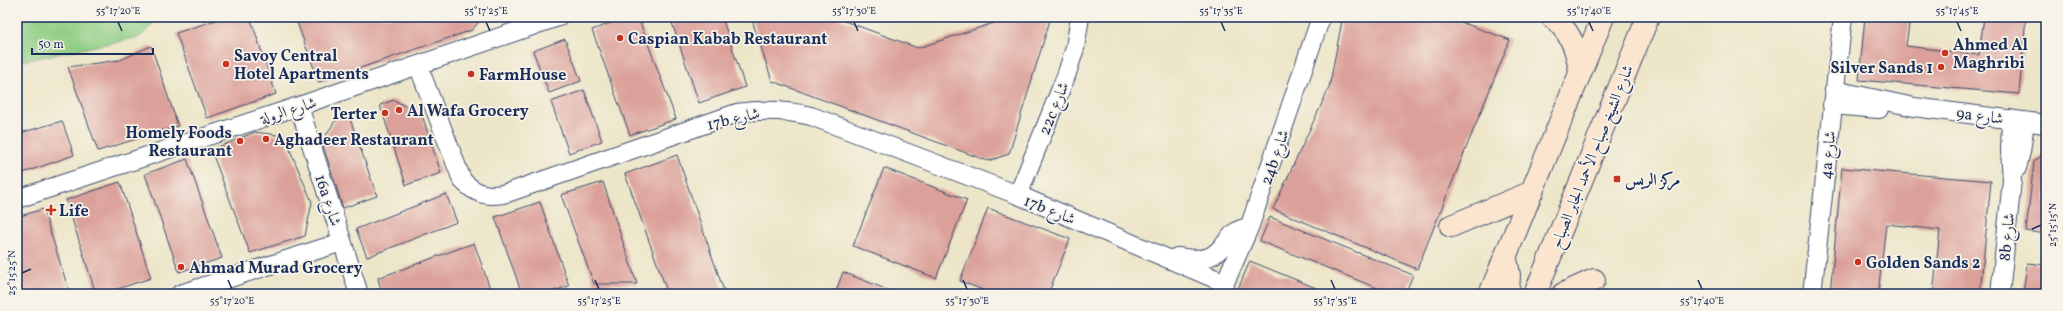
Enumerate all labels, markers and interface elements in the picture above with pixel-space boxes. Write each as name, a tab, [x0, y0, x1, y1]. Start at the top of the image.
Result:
text: 55°17'20"E	[96, 4, 140, 18]
text: 55°17'25"E	[464, 4, 508, 18]
text: 55°17'30"E	[832, 4, 876, 18]
text: 55°17'35"E	[1199, 4, 1243, 18]
text: 55°17'40"E	[1567, 4, 1611, 18]
text: 55°17'45"E	[1935, 4, 1979, 18]
place label: Caspian Kabab Restaurant	[628, 29, 827, 51]
scale bar	[32, 30, 153, 56]
marker: Caspian Kabab Restaurant	[615, 33, 625, 43]
place label: Ahmed Al Maghribi	[1953, 35, 2029, 75]
text: 50 m	[38, 37, 64, 53]
place label: Savoy Central Hotel Apartments	[234, 46, 369, 86]
marker: Ahmed Al Maghribi	[1940, 48, 1950, 58]
place label: Silver Sands 1	[1831, 58, 1933, 80]
marker: Savoy Central Hotel Apartments	[221, 59, 231, 69]
street label: شارع الشيخ صباح الأحمد الجابر الصباح	[1544, 61, 1642, 253]
marker: Silver Sands 1	[1936, 62, 1946, 72]
place label: FarmHouse	[479, 65, 566, 87]
marker: FarmHouse	[466, 69, 476, 79]
street label: 22c شارع	[1034, 79, 1076, 139]
street label: شارع الرولة	[257, 93, 320, 133]
place label: Al Wafa Grocery	[407, 101, 529, 123]
street label: 17b شارع	[705, 103, 762, 138]
street label: 9a شارع	[1955, 103, 2005, 132]
place label: Terter	[330, 104, 377, 126]
marker: Al Wafa Grocery	[394, 105, 404, 115]
marker: Terter	[380, 108, 390, 118]
place label: Homely Foods Restaurant	[126, 123, 232, 163]
street label: 24b شارع	[1256, 127, 1297, 189]
place label: Aghadeer Restaurant	[274, 130, 434, 152]
street label: 4a شارع	[1816, 130, 1843, 181]
marker: Aghadeer Restaurant	[261, 134, 271, 144]
marker: Homely Foods Restaurant	[235, 136, 245, 146]
place label: مركز الريس	[1625, 170, 1680, 192]
street label: 16a شارع	[307, 172, 346, 230]
marker: مركز الريس	[1612, 174, 1622, 184]
street label: 17b شارع	[1020, 191, 1078, 232]
place label: Life	[59, 201, 89, 223]
text: 25°15'15"N	[2046, 202, 2060, 247]
marker: Life	[46, 205, 56, 215]
street label: 8b شارع	[1995, 212, 2022, 262]
text: 25°15'25"N	[5, 250, 19, 296]
place label: Golden Sands 2	[1866, 253, 1980, 275]
marker: Golden Sands 2	[1853, 257, 1863, 267]
place label: Ahmad Murad Grocery	[189, 258, 363, 280]
marker: Ahmad Murad Grocery	[176, 262, 186, 272]
text: 55°17'20"E	[210, 294, 254, 308]
text: 55°17'25"E	[577, 294, 621, 308]
text: 55°17'30"E	[945, 294, 989, 308]
text: 55°17'35"E	[1313, 294, 1357, 308]
text: 55°17'40"E	[1680, 294, 1724, 308]

